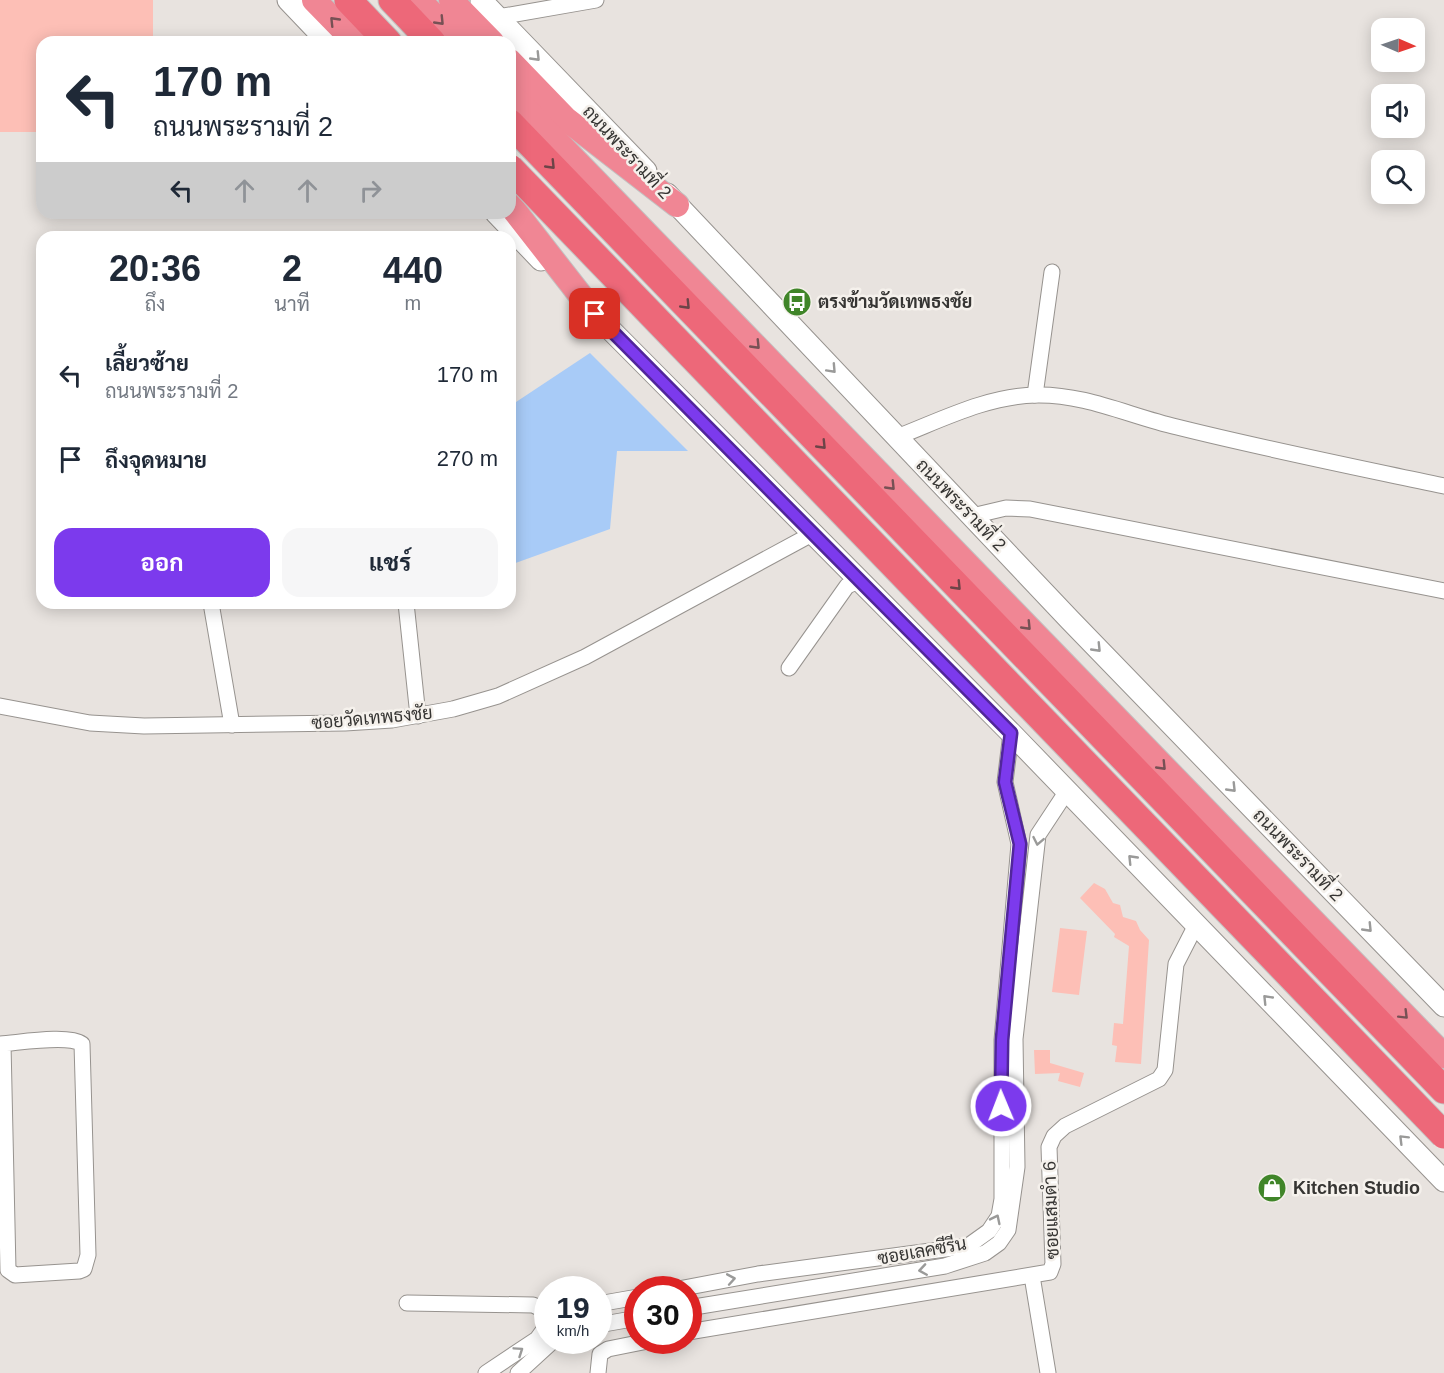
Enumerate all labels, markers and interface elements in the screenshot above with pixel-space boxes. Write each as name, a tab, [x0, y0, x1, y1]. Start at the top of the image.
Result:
one-way arrow	[432, 14, 443, 25]
one-way arrow	[331, 17, 342, 28]
north arrow	[1371, 18, 1425, 72]
map controls	[1371, 18, 1425, 204]
one-way arrow	[529, 50, 540, 61]
text: 170 m	[153, 58, 272, 105]
icon: left	[54, 60, 132, 138]
button: sound	[1371, 84, 1425, 138]
street label: ถนนพระรามที่ 2	[579, 97, 680, 203]
text: ถนนพระรามที่ 2	[153, 112, 333, 142]
button: search	[1371, 150, 1425, 204]
one-way arrow	[543, 157, 554, 168]
icon: left	[165, 174, 198, 207]
icon: ahead	[228, 174, 261, 207]
icon: ahead	[291, 174, 324, 207]
icon: right	[354, 174, 387, 207]
text: 20:36	[109, 248, 201, 289]
text: 2	[282, 248, 302, 289]
text: 440	[383, 250, 443, 291]
bus stop icon: ตรงข้ามวัดเทพธงชัย	[781, 286, 813, 318]
pin	[569, 288, 620, 339]
place label: ตรงข้ามวัดเทพธงชัย	[818, 290, 972, 312]
text: m	[405, 292, 421, 314]
text: ถึง	[145, 293, 165, 315]
text: นาที	[274, 293, 310, 315]
icon: arrive	[578, 297, 611, 330]
one-way arrow	[679, 298, 690, 309]
one-way arrow	[748, 338, 759, 349]
text: เลี้ยวซ้าย	[105, 351, 189, 376]
icon: left	[54, 359, 87, 392]
text: 170 m	[437, 362, 498, 387]
one-way arrow	[825, 362, 836, 373]
text: ถนนพระรามที่ 2	[105, 380, 238, 402]
one-way arrow	[814, 438, 825, 449]
icon: arrive	[54, 443, 87, 476]
text: 270 m	[437, 446, 498, 471]
text: ถึงจุดหมาย	[105, 448, 207, 473]
street label: ถนนพระรามที่ 2	[912, 451, 1014, 555]
one-way arrow	[884, 478, 895, 489]
button: ออก	[54, 528, 270, 597]
button: แชร์	[282, 528, 498, 597]
one-way arrow	[950, 579, 961, 589]
one-way arrow	[1020, 619, 1031, 629]
one-way arrow	[1089, 640, 1100, 651]
street label: ซอยวัดเทพธงชัย	[311, 702, 433, 733]
one-way arrow	[1155, 759, 1166, 770]
one-way arrow	[1225, 780, 1236, 791]
street label: ถนนพระรามที่ 2	[1249, 801, 1351, 905]
one-way arrow	[1032, 836, 1045, 846]
one-way arrow	[1128, 855, 1139, 866]
one-way arrow	[1361, 920, 1372, 931]
one-way arrow	[1263, 996, 1274, 1006]
one-way arrow	[1397, 1008, 1408, 1019]
position arrow	[969, 1074, 1033, 1138]
one-way arrow	[1399, 1136, 1410, 1146]
street label: ซอยแสมดำ 6	[1039, 1161, 1063, 1259]
shop icon: Kitchen Studio	[1256, 1172, 1288, 1204]
place label: Kitchen Studio	[1293, 1178, 1420, 1198]
one-way arrow	[988, 1215, 1000, 1226]
street label: ซอยเลคซีรีน	[875, 1230, 968, 1269]
one-way arrow	[918, 1264, 928, 1276]
one-way arrow	[726, 1274, 735, 1286]
speed limit sign: 30	[624, 1276, 702, 1354]
text: 19	[556, 1291, 590, 1324]
text: km/h	[557, 1322, 589, 1339]
one-way arrow	[513, 1347, 524, 1358]

